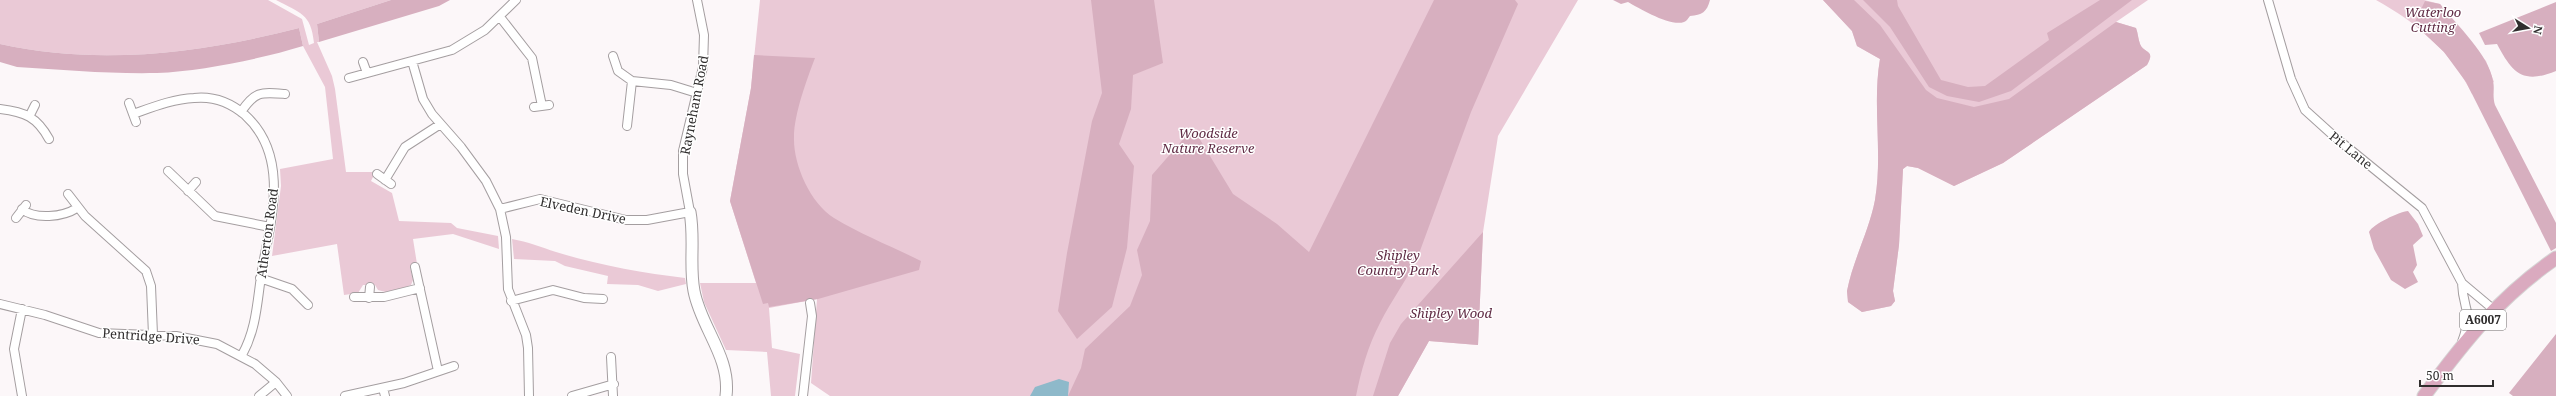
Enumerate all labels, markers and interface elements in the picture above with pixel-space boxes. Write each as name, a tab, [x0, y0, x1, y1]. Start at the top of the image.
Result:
park label: Waterloo Cutting	[2405, 3, 2461, 36]
north arrow	[2508, 8, 2548, 48]
text: N	[2530, 24, 2546, 36]
street label: Rayneham Road	[676, 54, 712, 156]
park label: Woodside Nature Reserve	[1161, 124, 1255, 157]
street label: Pit Lane	[2326, 127, 2376, 173]
street label: Atherton Road	[252, 187, 282, 279]
street label: Elveden Drive	[538, 192, 628, 228]
park label: Shipley Country Park	[1357, 246, 1439, 279]
park label: Shipley Wood	[1410, 304, 1493, 322]
road number: A6007	[2460, 310, 2506, 330]
street label: Pentridge Drive	[102, 324, 200, 348]
scale bar	[2420, 362, 2493, 388]
text: 50 m	[2426, 367, 2454, 384]

